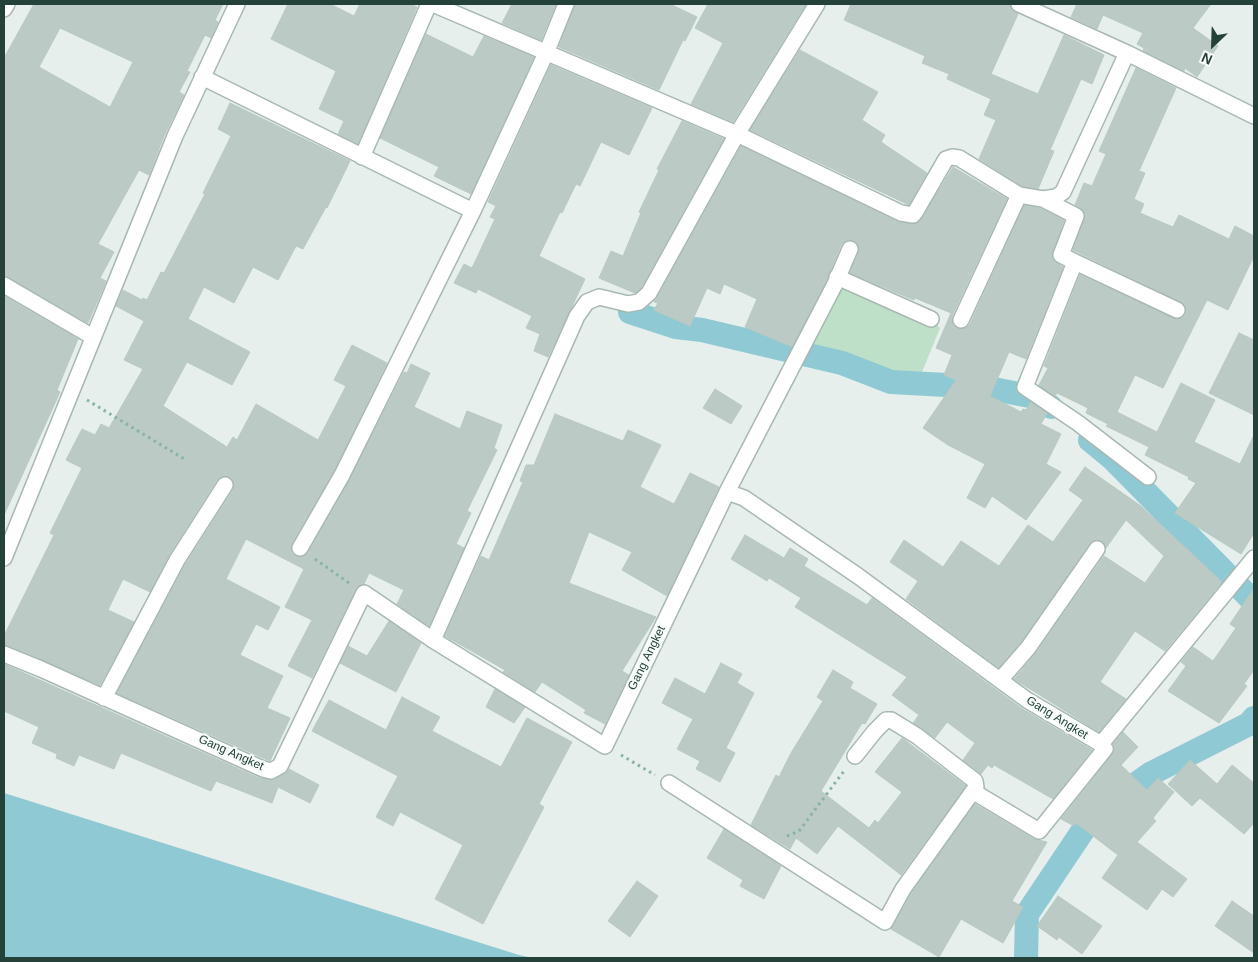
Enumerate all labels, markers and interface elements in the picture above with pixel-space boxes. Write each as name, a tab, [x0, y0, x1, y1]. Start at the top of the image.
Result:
north arrow	[1188, 20, 1238, 70]
text: N	[1199, 49, 1215, 68]
street label: Gang Angket	[625, 623, 669, 693]
street label: Gang Angket	[1023, 693, 1091, 743]
street label: Gang Angket	[196, 732, 266, 774]

